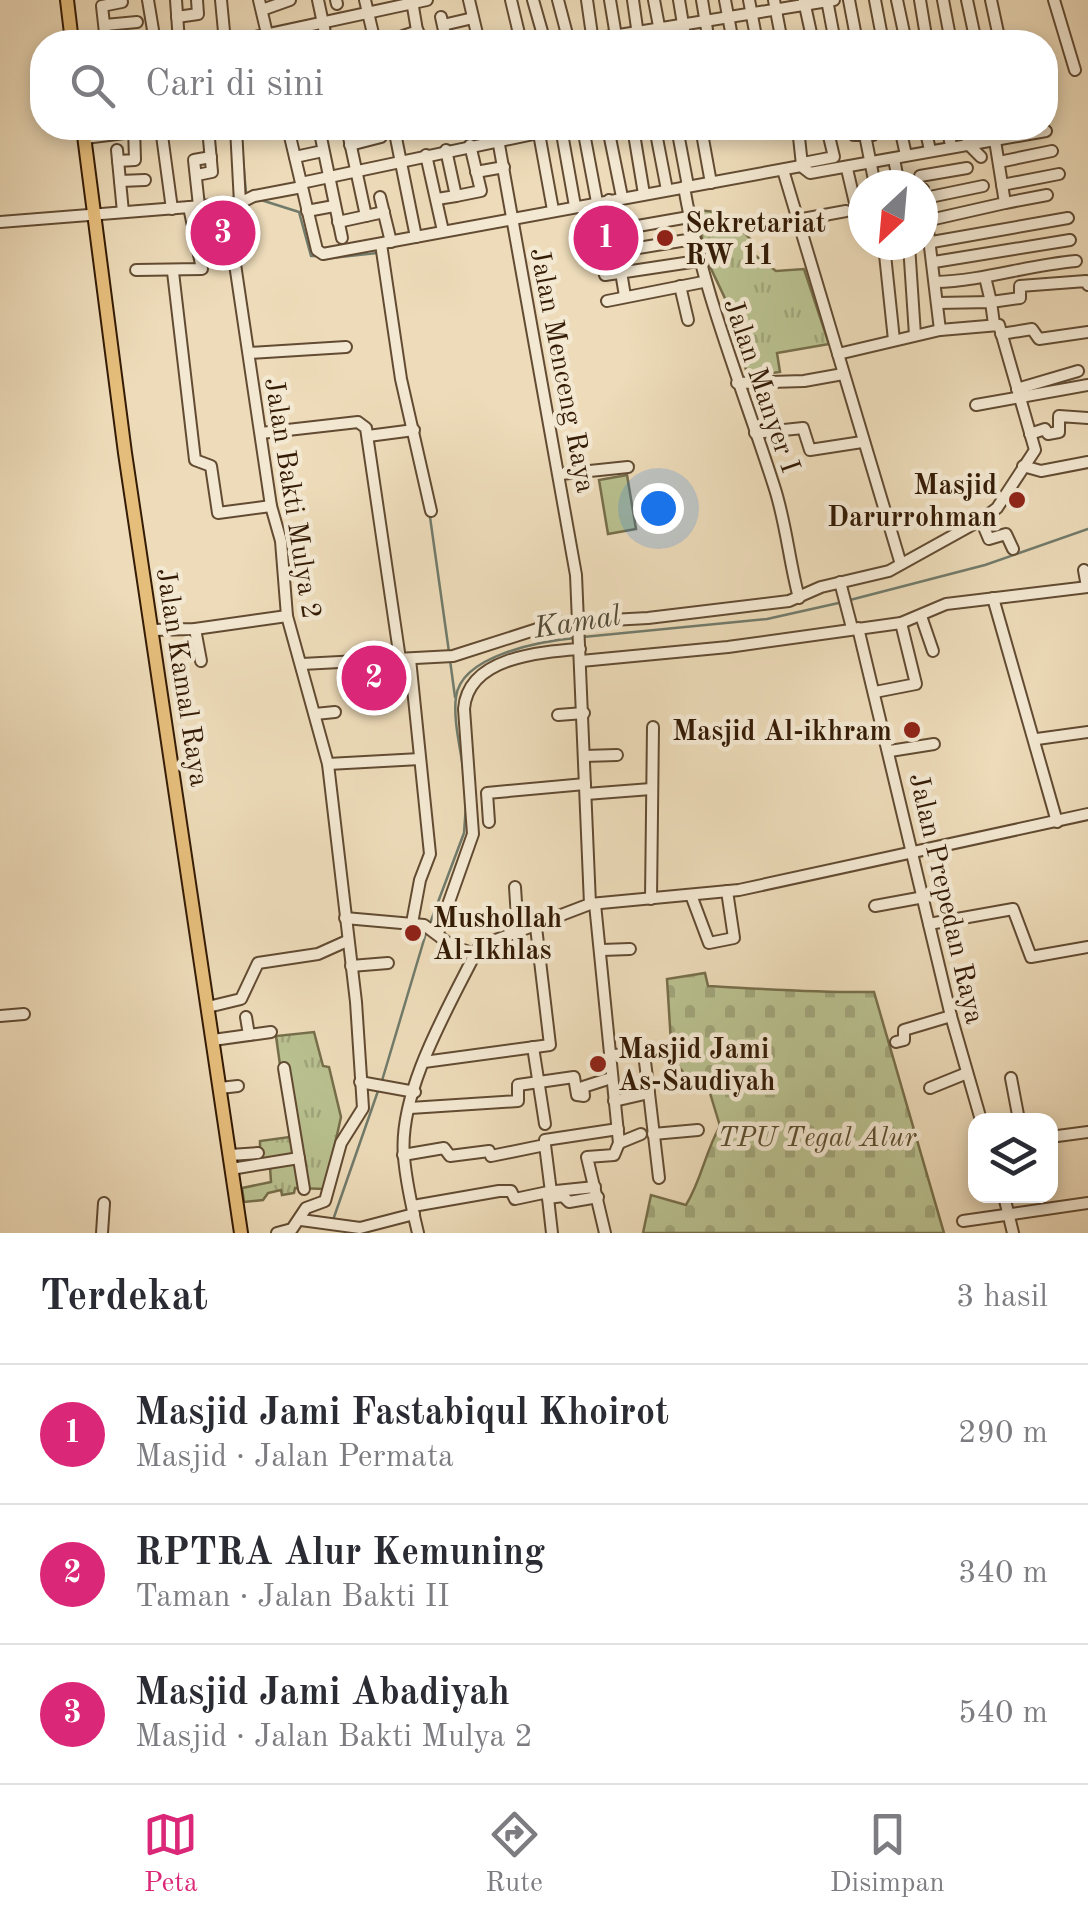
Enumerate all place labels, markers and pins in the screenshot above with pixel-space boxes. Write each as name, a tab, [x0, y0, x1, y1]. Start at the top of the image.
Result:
pin: 3	[190, 196, 256, 270]
pin: 1	[574, 200, 638, 276]
place label: Sekretariat RW 11	[685, 211, 826, 271]
marker: Sekretariat RW 11	[654, 227, 676, 249]
place label: Masjid Darurrohman	[827, 473, 997, 533]
marker: Masjid Darurrohman	[1006, 489, 1028, 511]
pin: 2	[342, 640, 406, 716]
place label: Masjid Al-ikhram	[672, 719, 892, 747]
marker: Masjid Al-ikhram	[901, 719, 923, 741]
place label: Mushollah Al-Ikhlas	[433, 906, 562, 966]
marker: Mushollah Al-Ikhlas	[402, 922, 424, 944]
place label: Masjid Jami As-Saudiyah	[618, 1037, 775, 1097]
marker: Masjid Jami As-Saudiyah	[587, 1053, 609, 1075]

